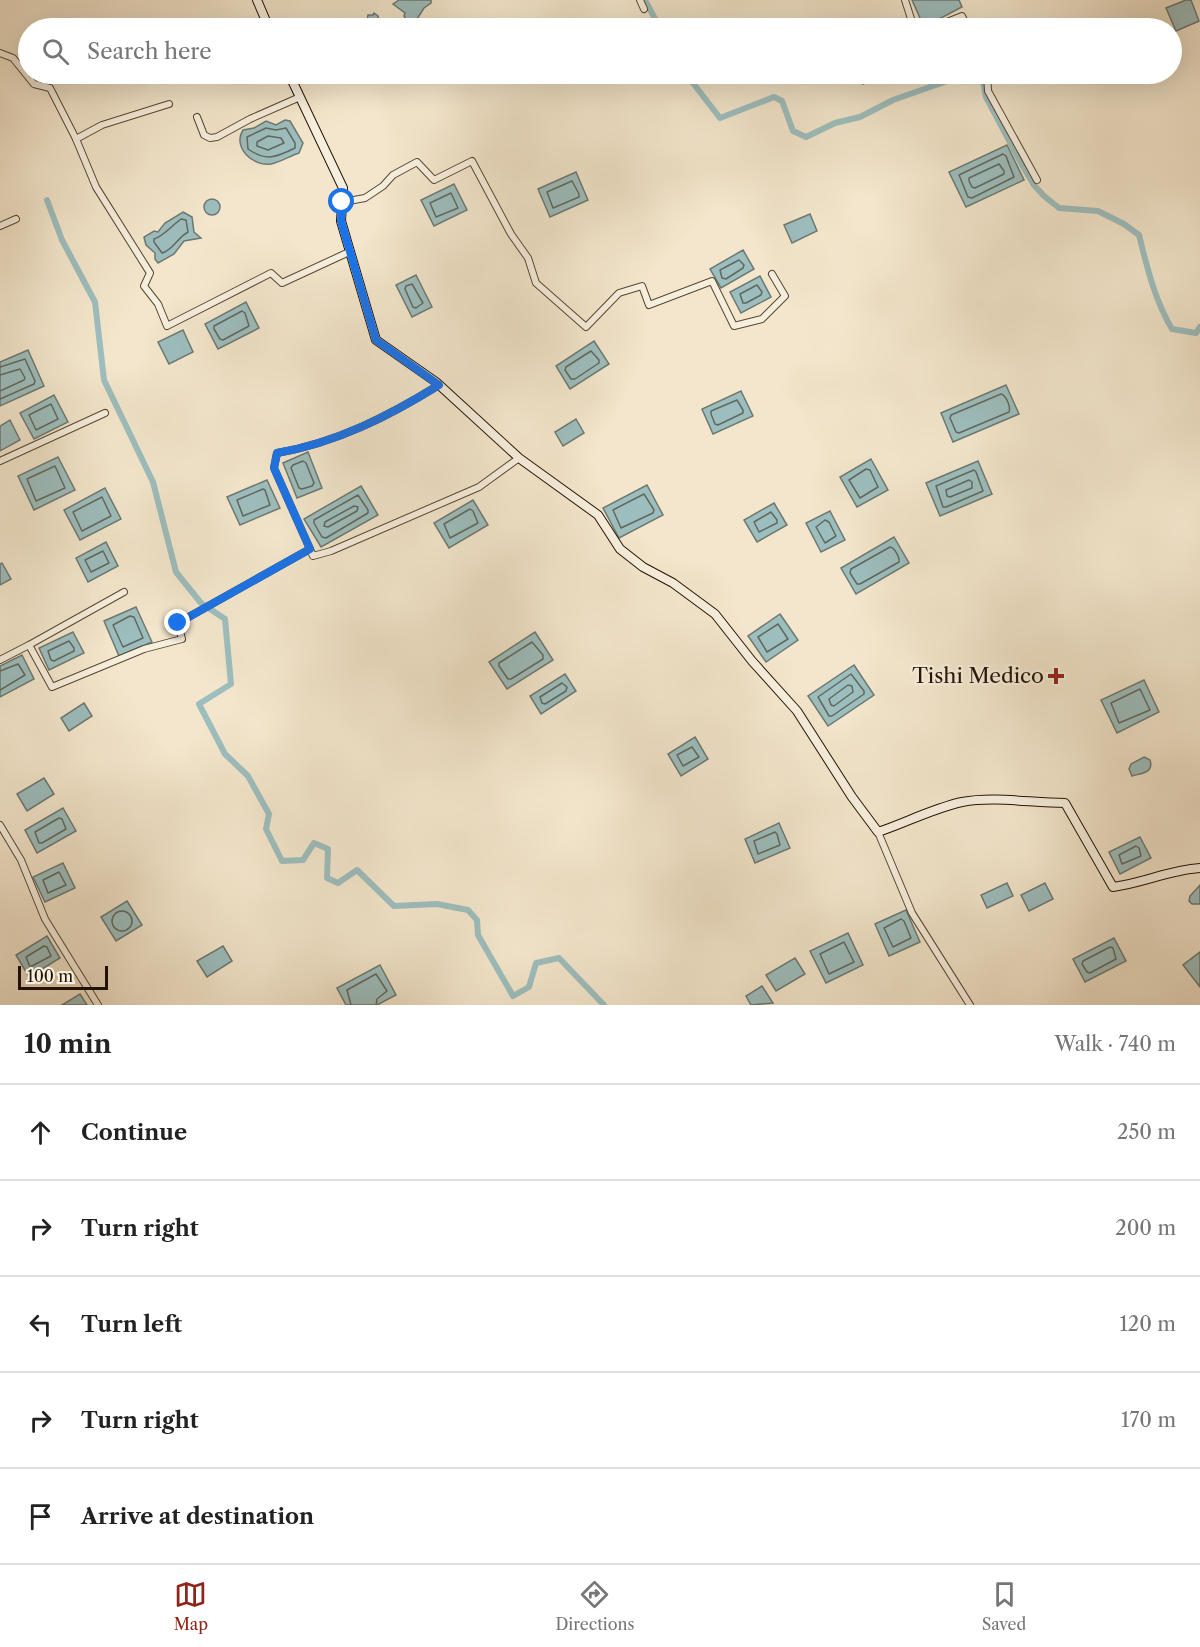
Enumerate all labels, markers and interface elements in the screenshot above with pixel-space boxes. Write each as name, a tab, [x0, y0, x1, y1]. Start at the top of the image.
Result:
search box	[18, 18, 1182, 84]
icon: search	[39, 35, 72, 68]
text: Search here	[87, 38, 212, 65]
route start	[328, 188, 354, 214]
route end	[164, 609, 190, 635]
place label: Tishi Medico	[912, 663, 1044, 688]
marker: Tishi Medico	[1049, 669, 1063, 683]
scale bar	[18, 963, 108, 990]
text: 100 m	[27, 966, 73, 986]
text: 10 min	[24, 1028, 112, 1060]
text: Walk · 740 m	[1055, 1032, 1176, 1056]
icon: ahead	[24, 1116, 57, 1149]
text: Continue	[81, 1119, 187, 1146]
text: 250 m	[1117, 1120, 1176, 1144]
icon: right	[24, 1212, 57, 1245]
text: Turn right	[81, 1215, 199, 1242]
text: 200 m	[1115, 1216, 1176, 1240]
icon: left	[24, 1308, 57, 1341]
text: Turn left	[81, 1311, 182, 1338]
text: 120 m	[1119, 1312, 1176, 1336]
icon: right	[24, 1404, 57, 1437]
text: Turn right	[81, 1407, 199, 1434]
text: 170 m	[1121, 1408, 1176, 1432]
icon: arrive	[24, 1500, 57, 1533]
text: Arrive at destination	[81, 1503, 314, 1530]
tab: Map	[174, 1578, 208, 1634]
tab: Directions	[555, 1578, 634, 1634]
tab: Saved	[982, 1578, 1026, 1634]

